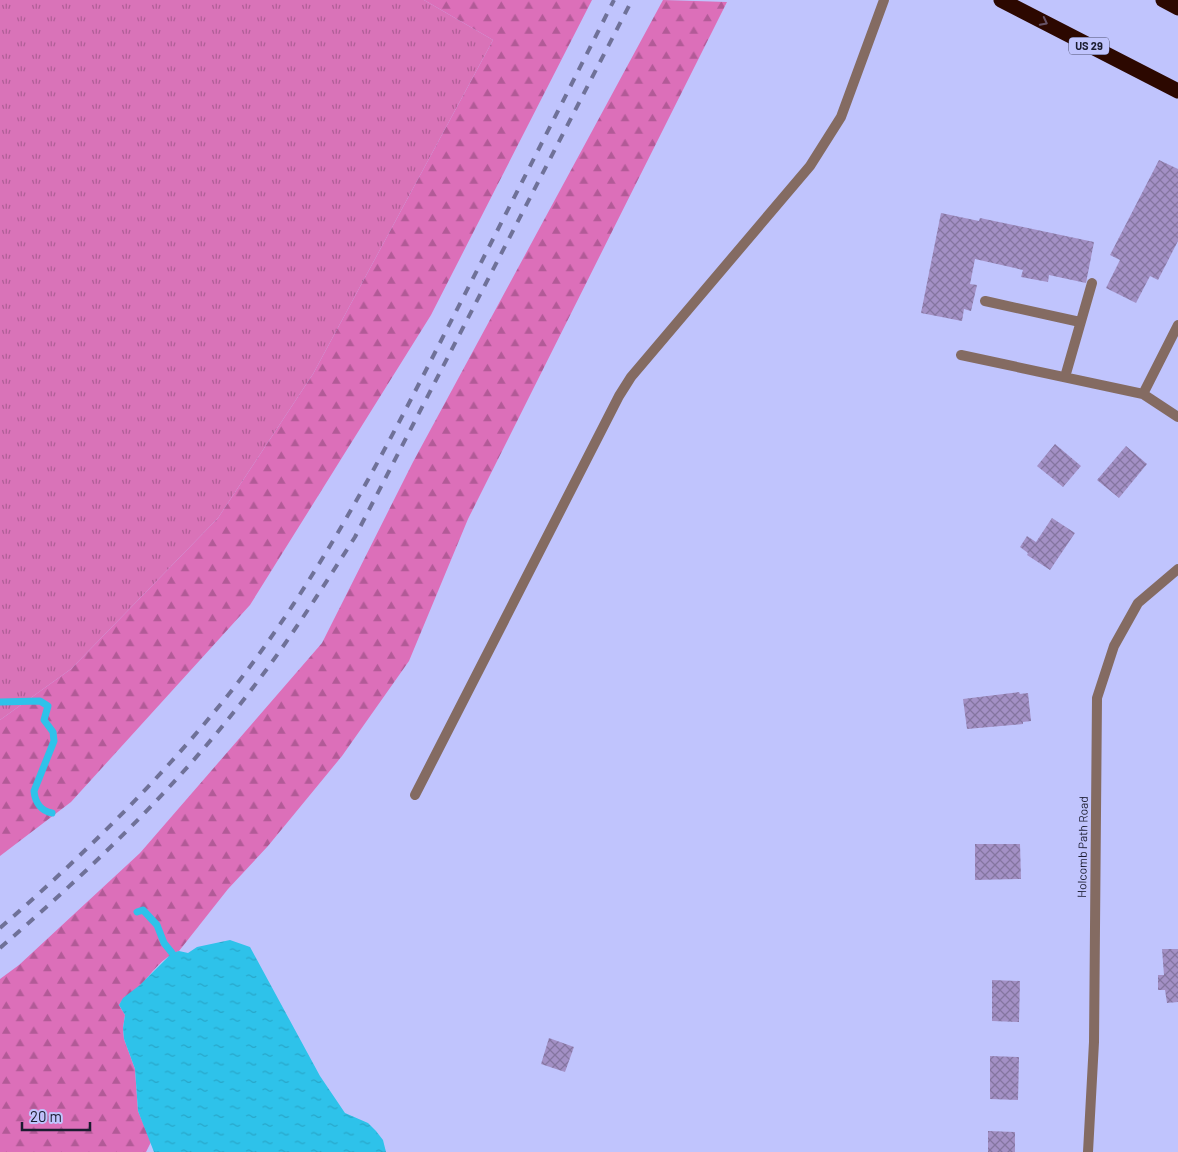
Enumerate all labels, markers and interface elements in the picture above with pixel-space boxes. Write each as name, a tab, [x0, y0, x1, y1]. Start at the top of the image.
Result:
one-way arrow	[1039, 16, 1048, 26]
road number: US 29	[1069, 37, 1109, 54]
street label: Holcomb Path Road	[1074, 796, 1090, 898]
scale bar	[22, 1100, 90, 1132]
text: 20 m	[30, 1107, 62, 1125]

